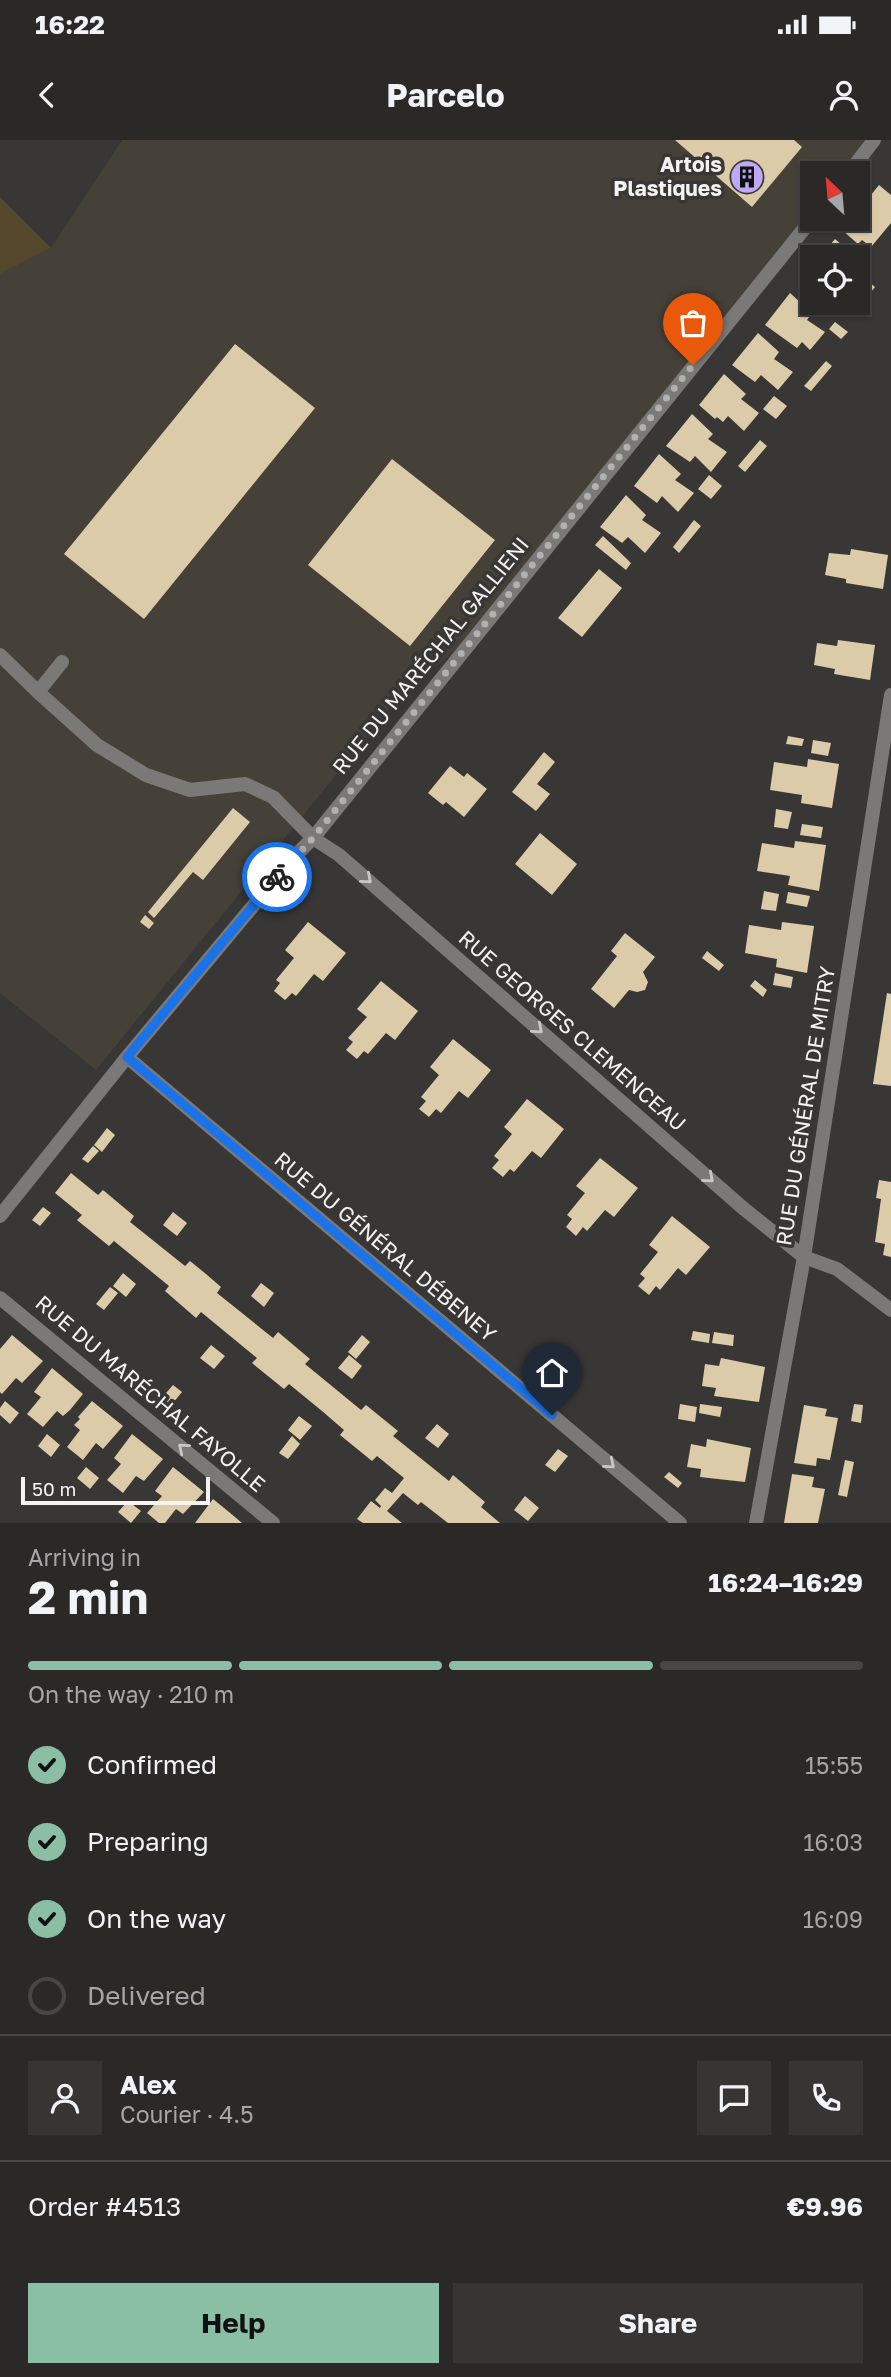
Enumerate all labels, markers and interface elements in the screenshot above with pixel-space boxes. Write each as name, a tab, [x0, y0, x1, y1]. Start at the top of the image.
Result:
text: 16:22	[35, 9, 105, 40]
icon: back	[28, 76, 66, 114]
text: Parcelo	[386, 76, 505, 114]
icon: person	[825, 76, 863, 114]
place label: Artois Plastiques	[613, 151, 722, 201]
building icon: Artois Plastiques	[728, 158, 766, 196]
north arrow	[800, 161, 870, 231]
map controls	[800, 161, 870, 315]
button: locate	[800, 245, 870, 315]
pin	[663, 293, 723, 365]
icon: bag	[674, 304, 712, 342]
street label: RUE DU MARÉCHAL GALLIENI	[326, 531, 534, 779]
courier	[242, 842, 312, 912]
icon: bike	[258, 858, 296, 896]
one-way arrow	[358, 871, 371, 883]
street label: RUE GEORGES CLEMENCEAU	[454, 924, 692, 1136]
street label: RUE DU GÉNÉRAL DE MITRY	[770, 964, 840, 1247]
one-way arrow	[530, 1021, 543, 1033]
street label: RUE DU GÉNÉRAL DÉBENEY	[269, 1146, 502, 1347]
one-way arrow	[701, 1170, 714, 1182]
street label: RUE DU MARÉCHAL FAYOLLE	[31, 1290, 271, 1497]
pin	[522, 1343, 582, 1415]
icon: home	[533, 1354, 571, 1392]
one-way arrow	[178, 1444, 190, 1457]
one-way arrow	[602, 1456, 615, 1468]
scale bar	[21, 1474, 210, 1506]
text: 50 m	[32, 1477, 76, 1500]
text: Arriving in	[28, 1543, 141, 1571]
text: 16:24–16:29	[708, 1567, 863, 1598]
text: 2 min	[28, 1569, 148, 1624]
text: On the way · 210 m	[28, 1680, 234, 1708]
icon: check	[28, 1746, 66, 1784]
text: Confirmed	[87, 1749, 217, 1780]
text: 15:55	[805, 1751, 863, 1779]
icon: check	[28, 1823, 66, 1861]
text: Preparing	[87, 1826, 209, 1857]
text: 16:03	[803, 1828, 863, 1856]
icon: check	[28, 1900, 66, 1938]
text: On the way	[87, 1903, 226, 1934]
text: 16:09	[803, 1905, 863, 1933]
text: Delivered	[87, 1980, 206, 2011]
button: person	[28, 2061, 102, 2135]
button: chat	[697, 2061, 771, 2135]
button: phone	[789, 2061, 863, 2135]
text: Alex	[120, 2069, 177, 2100]
text: Courier · 4.5	[120, 2100, 253, 2128]
text: Order #4513	[28, 2191, 181, 2222]
text: €9.96	[787, 2191, 863, 2222]
button: Help	[28, 2283, 439, 2363]
button: Share	[453, 2283, 863, 2363]

